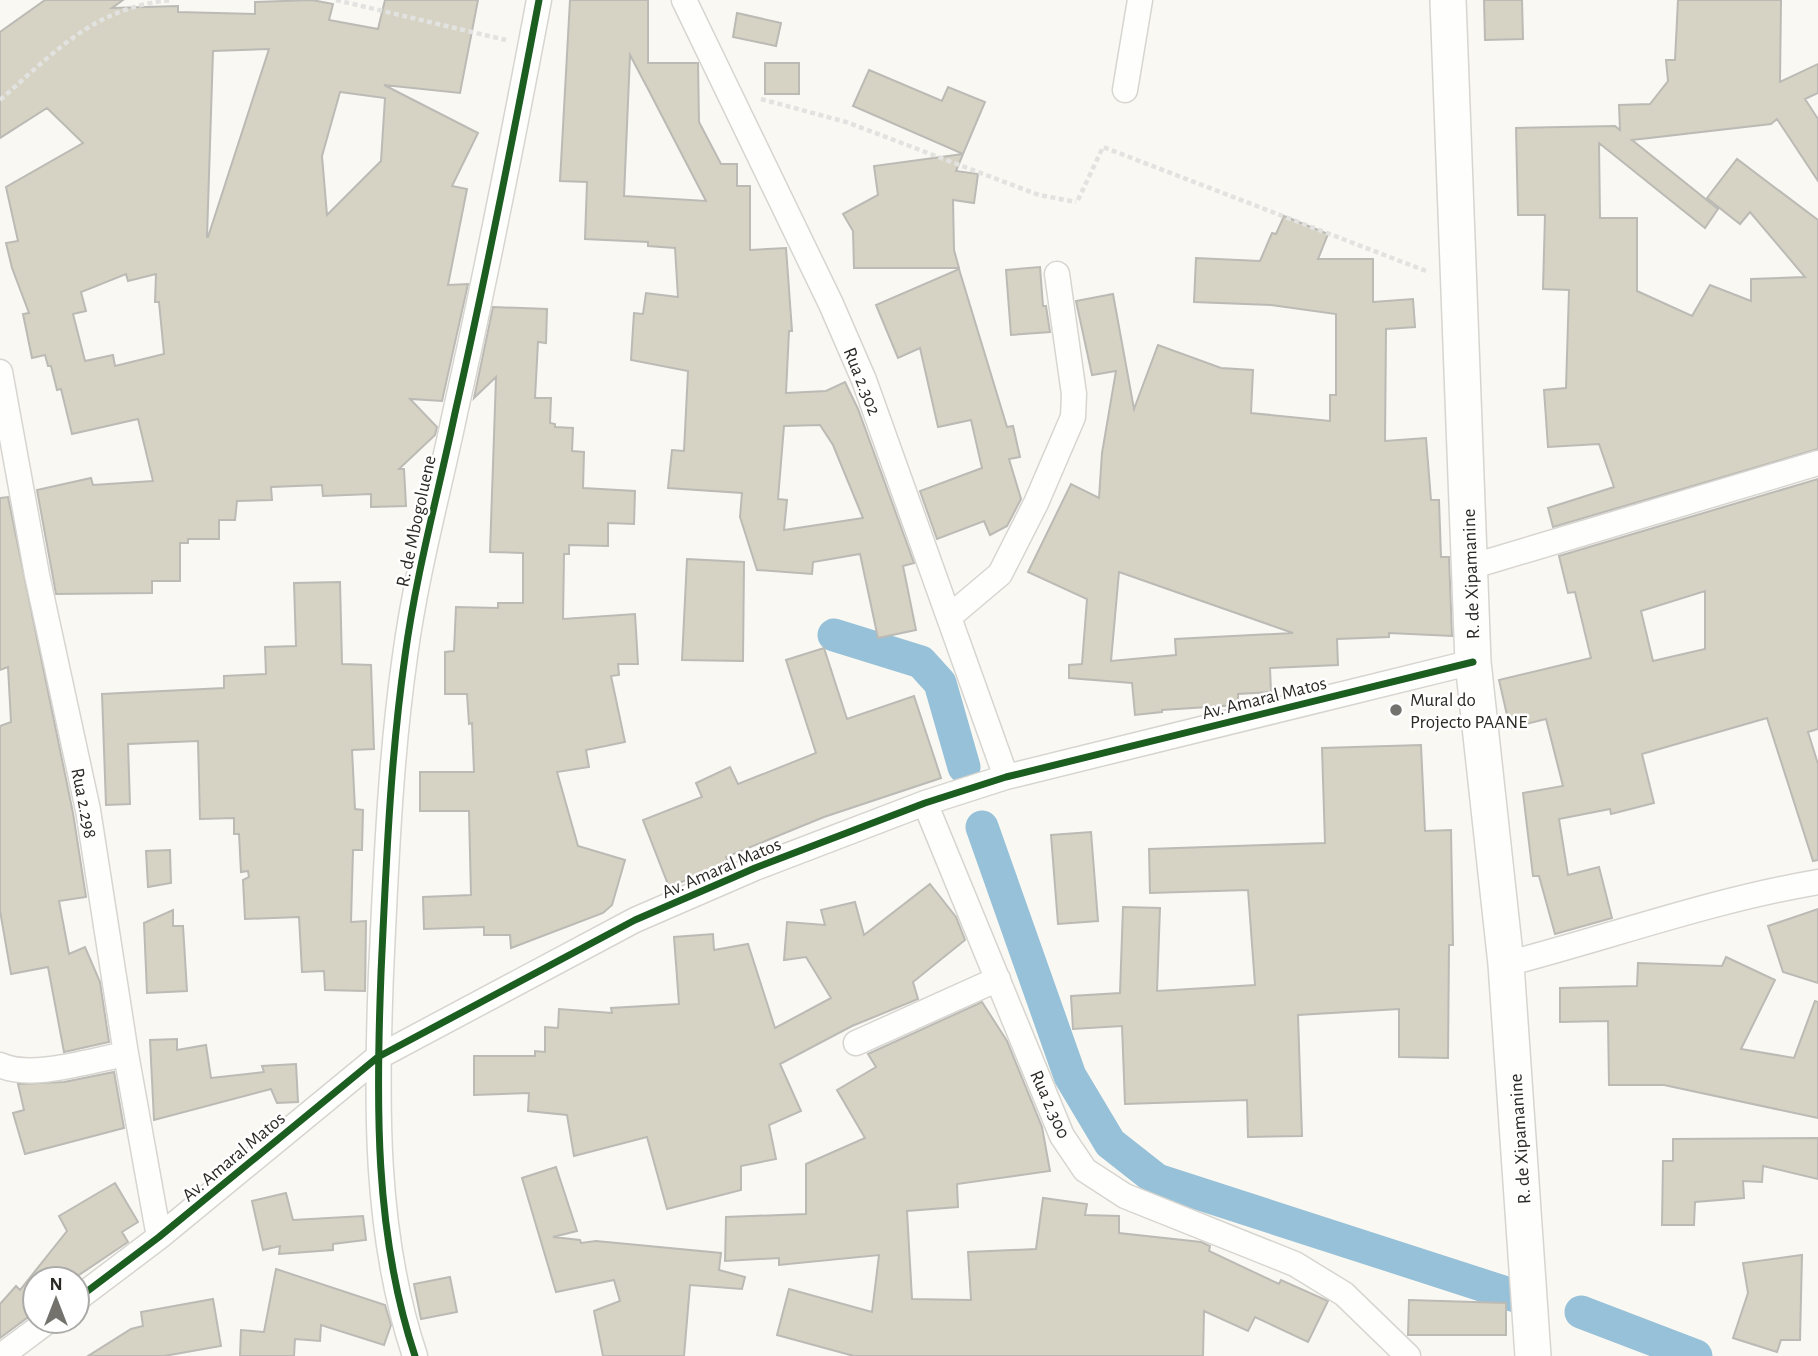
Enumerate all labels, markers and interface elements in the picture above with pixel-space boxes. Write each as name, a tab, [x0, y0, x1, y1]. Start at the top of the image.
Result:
street label: Rua 2.302	[839, 345, 884, 418]
street label: R. de Mbogoluene	[393, 454, 440, 589]
street label: R. de Xipamanine	[1460, 508, 1483, 640]
street label: Av. Amaral Matos	[1200, 674, 1329, 723]
place label: Mural do Projecto PAANE	[1410, 691, 1527, 732]
marker: Mural do Projecto PAANE	[1388, 702, 1404, 718]
street label: Rua 2.298	[67, 766, 100, 840]
street label: Av. Amaral Matos	[659, 835, 784, 902]
street label: Rua 2.300	[1026, 1068, 1073, 1142]
street label: R. de Xipamanine	[1506, 1073, 1535, 1205]
street label: Av. Amaral Matos	[179, 1109, 289, 1205]
north arrow	[21, 1265, 91, 1335]
text: N	[49, 1275, 63, 1294]

